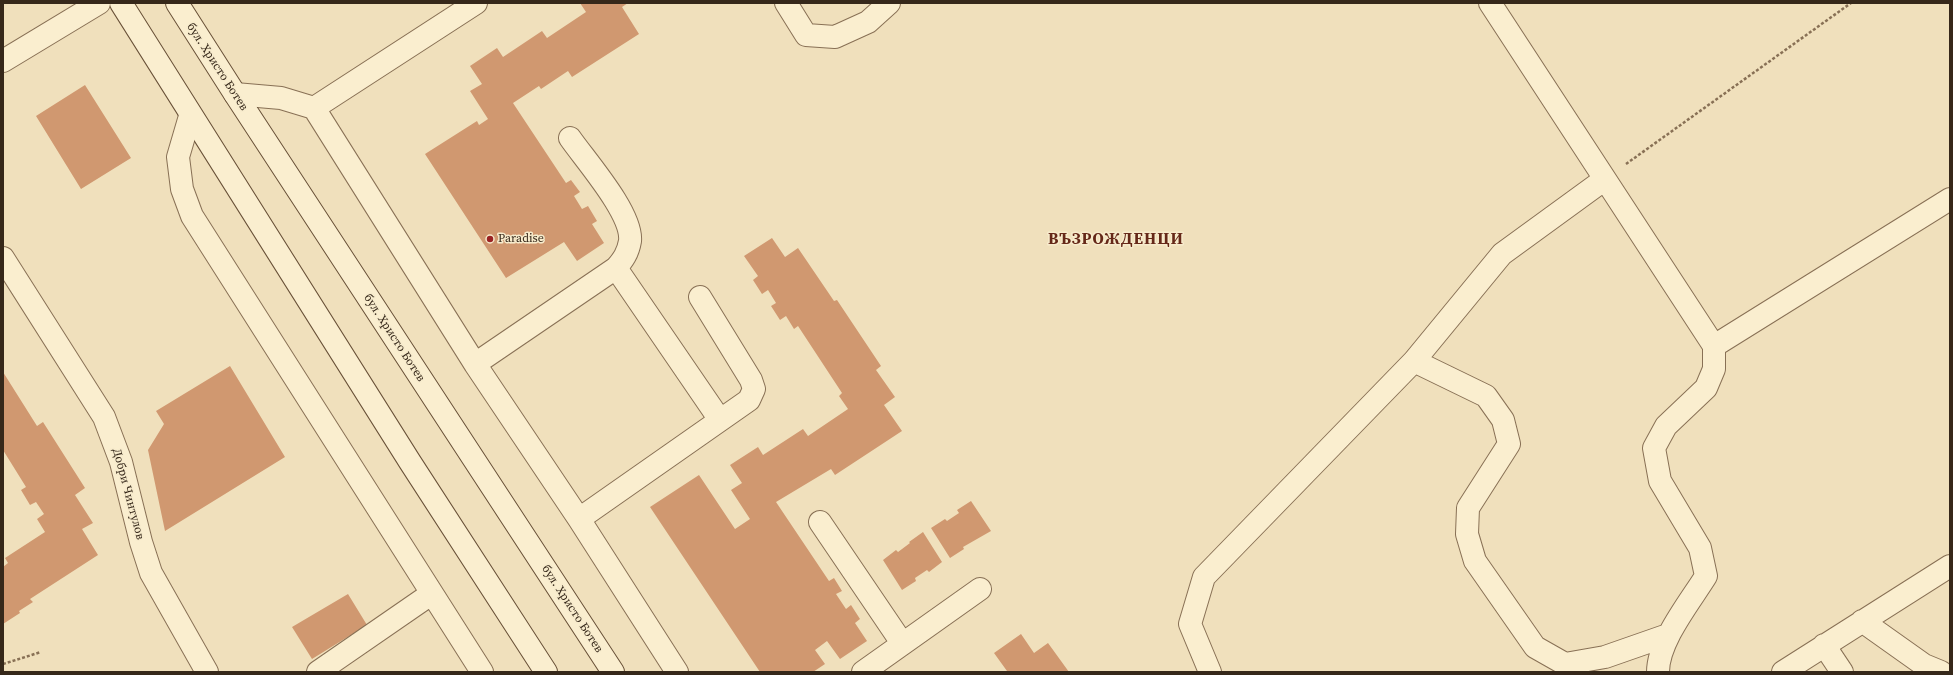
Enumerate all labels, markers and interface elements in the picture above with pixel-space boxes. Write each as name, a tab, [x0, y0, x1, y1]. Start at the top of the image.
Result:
street label: бул. Христо Ботев	[183, 20, 251, 114]
district label: ВЪЗРОЖДЕНЦИ	[1048, 230, 1184, 250]
place label: Paradise	[498, 232, 544, 246]
marker: Paradise	[485, 234, 495, 244]
street label: бул. Христо Ботев	[360, 291, 428, 385]
street label: Добри Чинтулов	[109, 447, 147, 541]
street label: бул. Христо Ботев	[538, 562, 606, 656]

